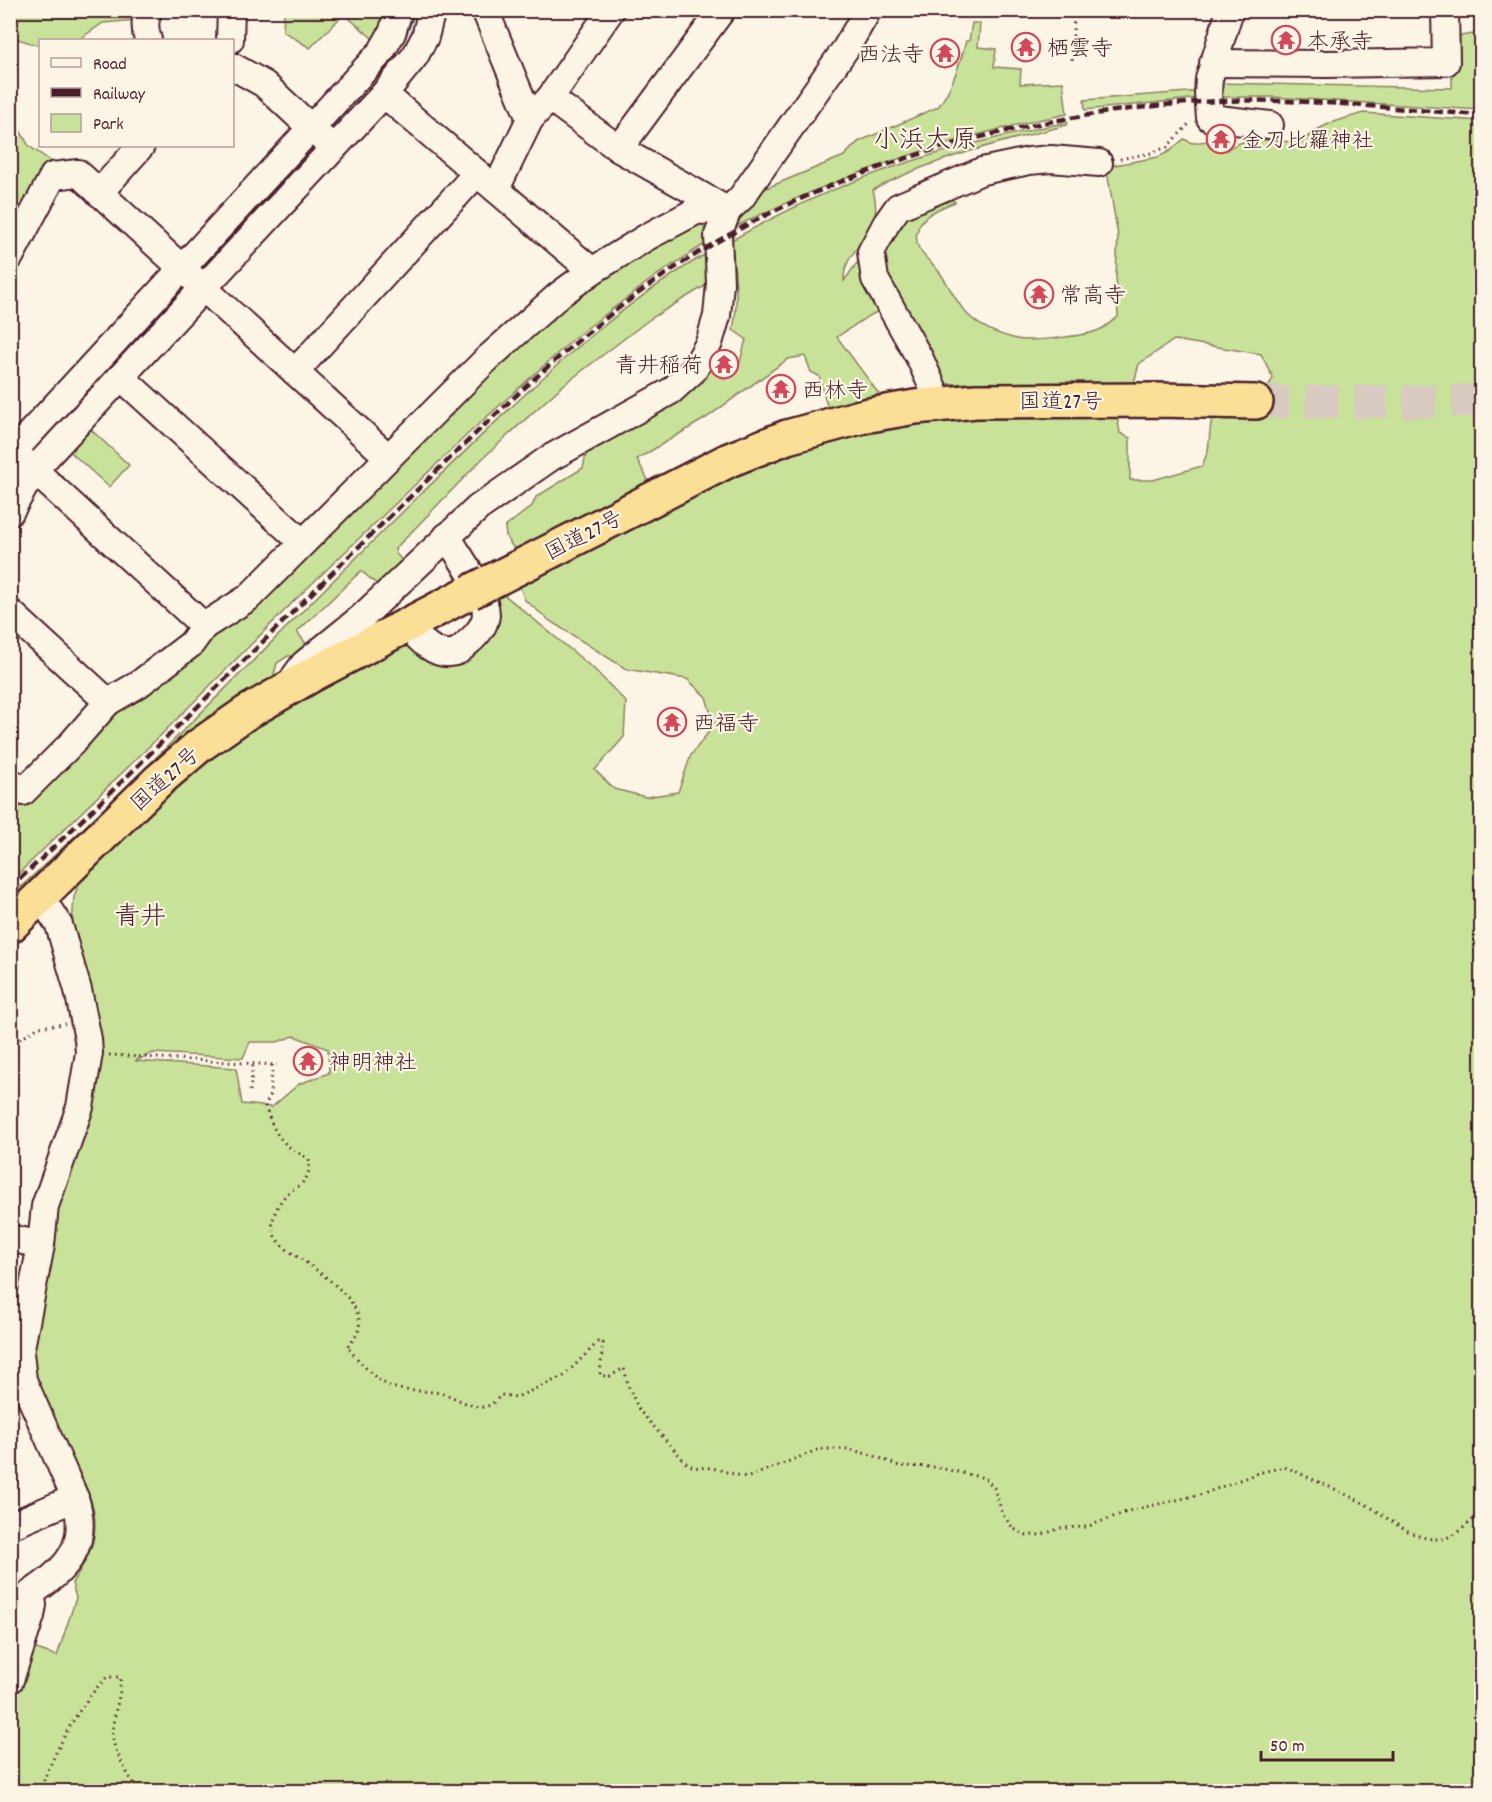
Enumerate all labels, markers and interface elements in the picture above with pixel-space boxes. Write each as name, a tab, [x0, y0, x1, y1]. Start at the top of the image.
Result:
temple icon: 本承寺	[1270, 24, 1302, 56]
place label: 本承寺	[1307, 28, 1373, 59]
temple icon: 栖雲寺	[1010, 31, 1042, 63]
place label: 栖雲寺	[1047, 35, 1113, 66]
temple icon: 西法寺	[929, 37, 961, 69]
legend	[39, 39, 234, 147]
place label: 西法寺	[858, 41, 924, 72]
text: Road	[93, 53, 127, 78]
text: Railway	[93, 83, 146, 108]
text: Park	[93, 113, 124, 138]
district label: 小浜大原	[873, 123, 977, 160]
temple icon: 金刀比羅神社	[1205, 123, 1237, 155]
place label: 金刀比羅神社	[1242, 127, 1374, 158]
temple icon: 常高寺	[1023, 278, 1055, 310]
place label: 常高寺	[1060, 282, 1126, 313]
temple icon: 青井稲荷	[708, 348, 740, 380]
place label: 青井稲荷	[615, 352, 703, 383]
temple icon: 西林寺	[765, 373, 797, 405]
place label: 西林寺	[802, 377, 868, 408]
street label: 国道27号	[1019, 388, 1103, 419]
street label: 国道27号	[540, 504, 629, 570]
temple icon: 西福寺	[656, 706, 688, 738]
place label: 西福寺	[693, 710, 759, 741]
street label: 国道27号	[125, 741, 208, 820]
district label: 青井	[114, 900, 166, 937]
temple icon: 神明神社	[292, 1045, 324, 1077]
place label: 神明神社	[329, 1049, 417, 1080]
scale bar	[1261, 1724, 1393, 1762]
text: 50 m	[1270, 1735, 1305, 1760]

